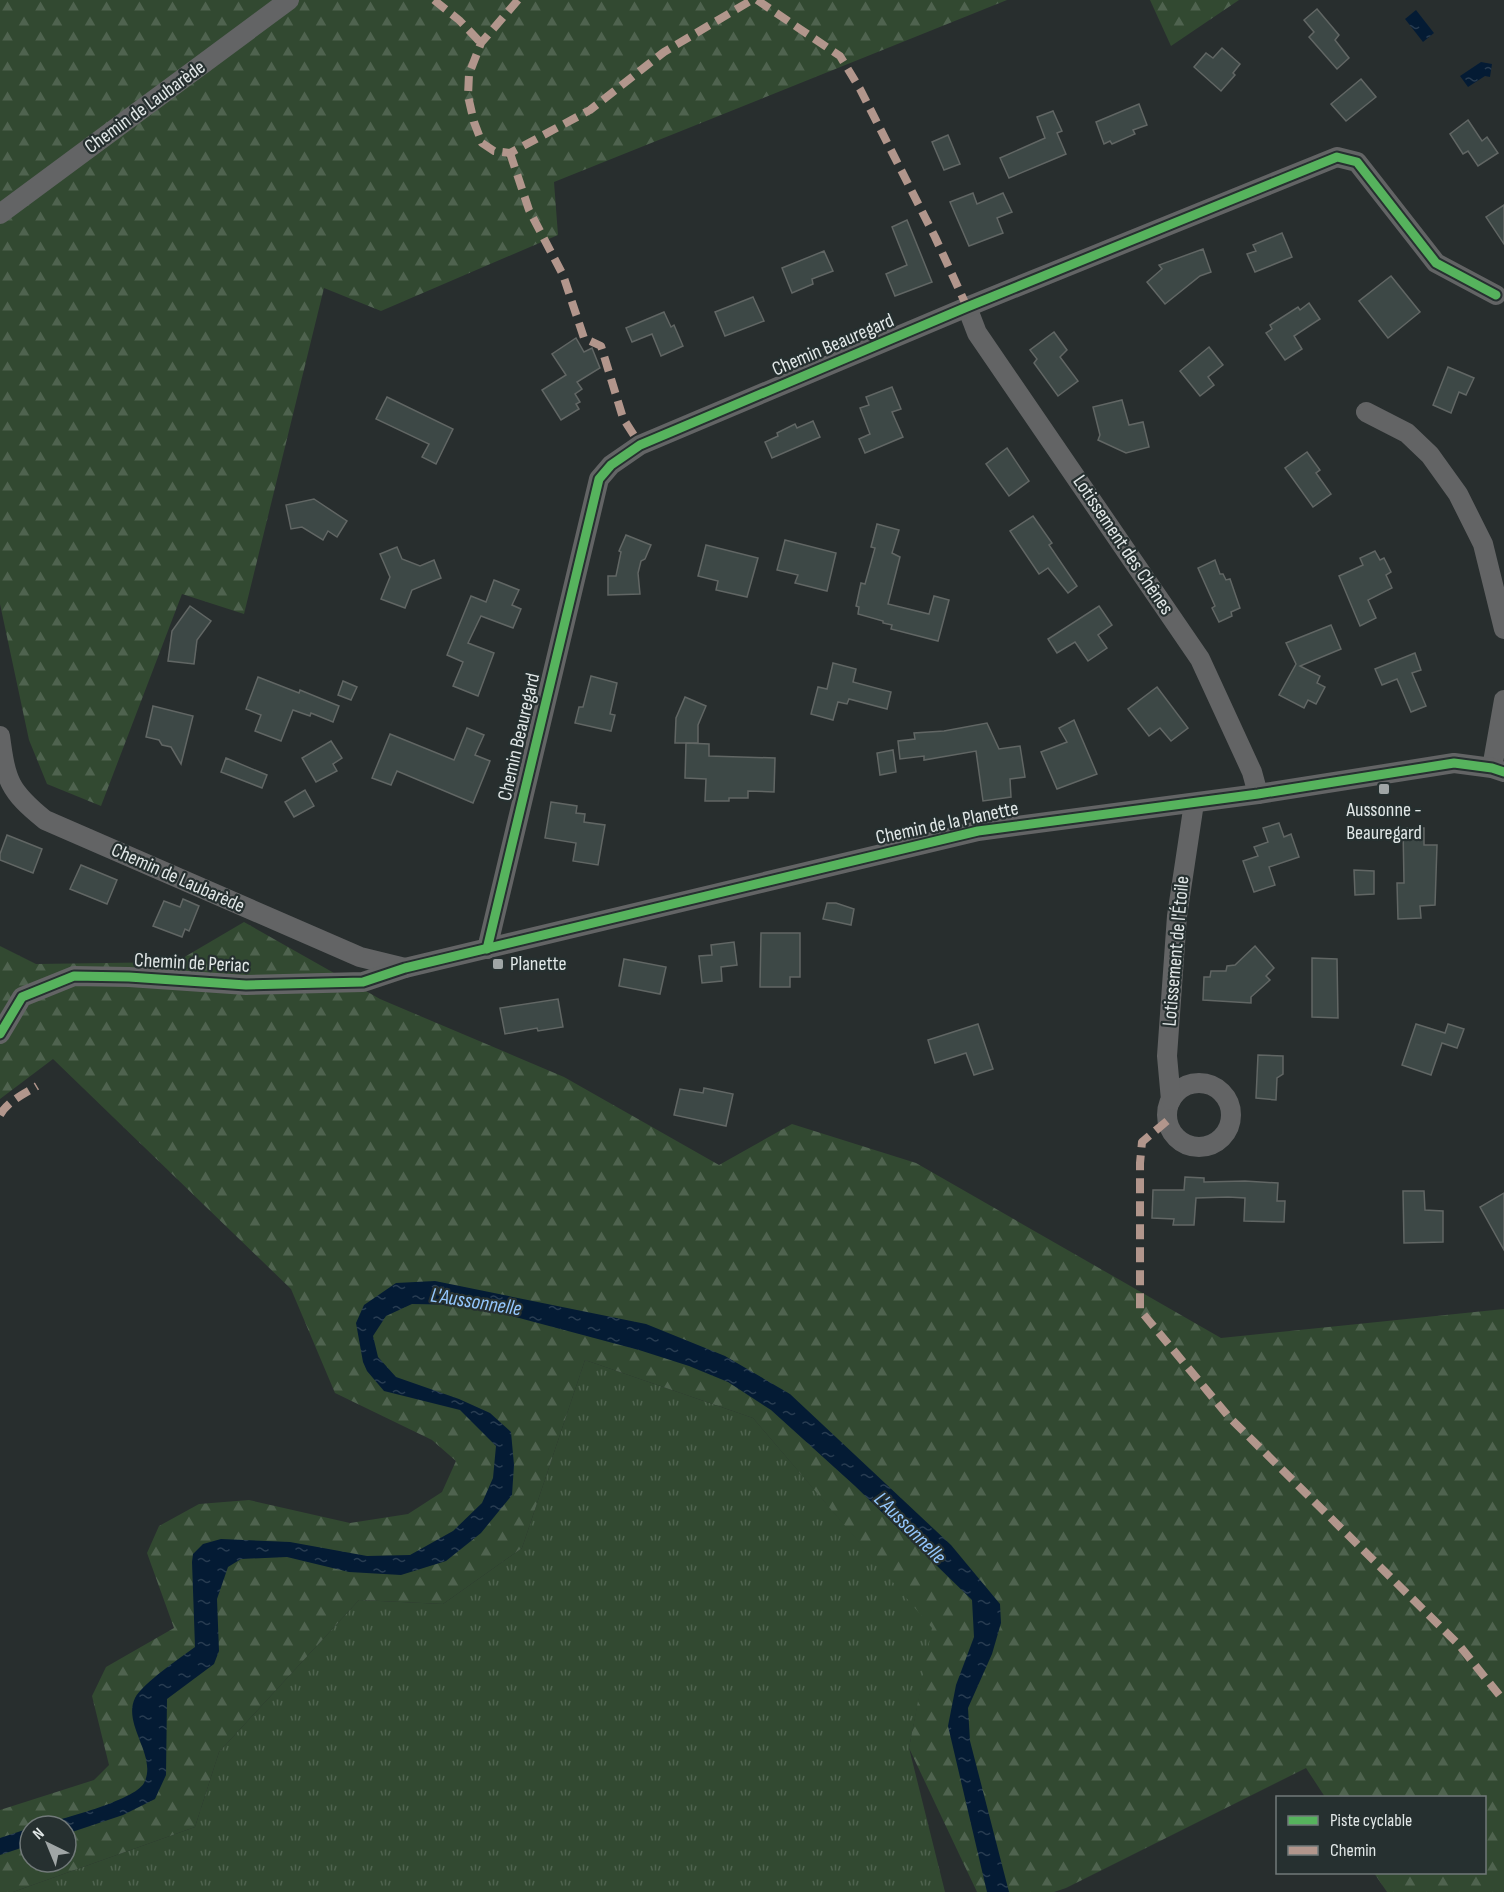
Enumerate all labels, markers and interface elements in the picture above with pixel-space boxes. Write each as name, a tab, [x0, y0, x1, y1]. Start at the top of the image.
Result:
street label: Chemin de Laubarède	[80, 55, 210, 159]
street label: Chemin Beauregard	[768, 309, 898, 381]
street label: Lotissement des Chênes	[1067, 471, 1179, 619]
street label: Chemin Beauregard	[493, 671, 545, 803]
marker: Aussonne - Beauregard	[1377, 782, 1391, 796]
street label: Chemin de la Planette	[873, 796, 1021, 850]
place label: Aussonne - Beauregard	[1345, 798, 1422, 845]
street label: Chemin de Laubarède	[108, 838, 248, 918]
street label: Lotissement de l'Étoile	[1157, 875, 1195, 1027]
street label: Chemin de Periac	[134, 948, 250, 978]
place label: Planette	[510, 952, 566, 976]
marker: Planette	[491, 957, 505, 971]
water label: L'Aussonnelle	[429, 1282, 523, 1322]
water label: L'Aussonnelle	[869, 1487, 951, 1569]
legend	[1276, 1796, 1486, 1874]
text: Piste cyclable	[1330, 1810, 1412, 1831]
north arrow	[18, 1814, 78, 1874]
text: N	[29, 1824, 48, 1844]
text: Chemin	[1330, 1840, 1376, 1861]

